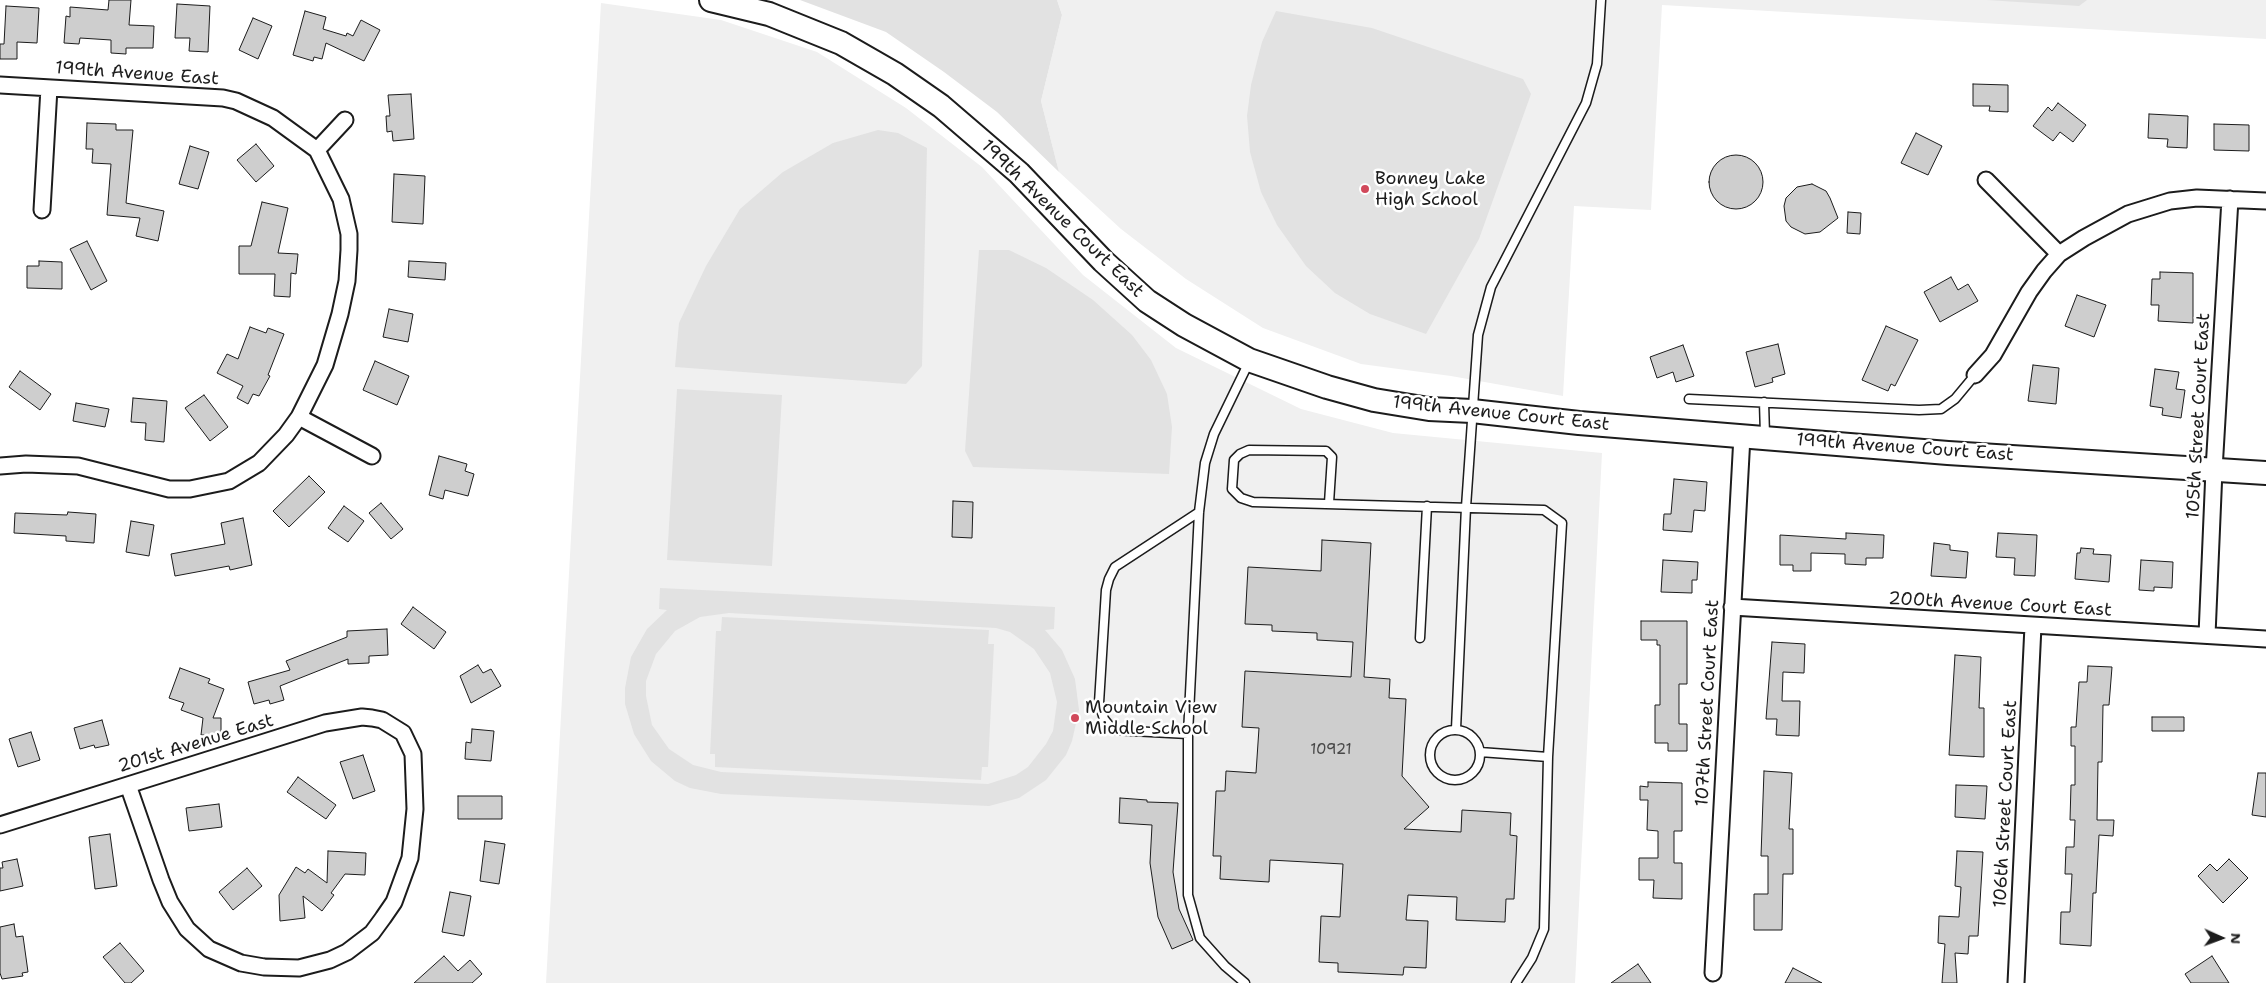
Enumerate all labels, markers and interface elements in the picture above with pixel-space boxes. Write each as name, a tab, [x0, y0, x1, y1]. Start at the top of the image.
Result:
street label: 199th Avenue East	[54, 58, 220, 90]
street label: 199th Avenue Court East	[976, 136, 1148, 302]
place label: Bonney Lake High School	[1375, 168, 1486, 210]
marker: Bonney Lake High School	[1359, 183, 1371, 195]
street label: 105th Street Court East	[2183, 312, 2215, 520]
street label: 199th Avenue Court East	[1392, 392, 1610, 436]
street label: 199th Avenue Court East	[1796, 430, 2014, 466]
street label: 200th Avenue Court East	[1888, 588, 2112, 622]
street label: 107th Street Court East	[1692, 599, 1724, 807]
place label: Mountain View Middle School	[1085, 697, 1217, 740]
street label: 106th Street Court East	[1990, 700, 2022, 908]
street label: 201st Avenue East	[116, 710, 276, 778]
marker: Mountain View Middle School	[1069, 712, 1081, 724]
house number: 10921	[1310, 741, 1352, 759]
north arrow	[2196, 913, 2246, 963]
text: N	[2227, 933, 2245, 944]

